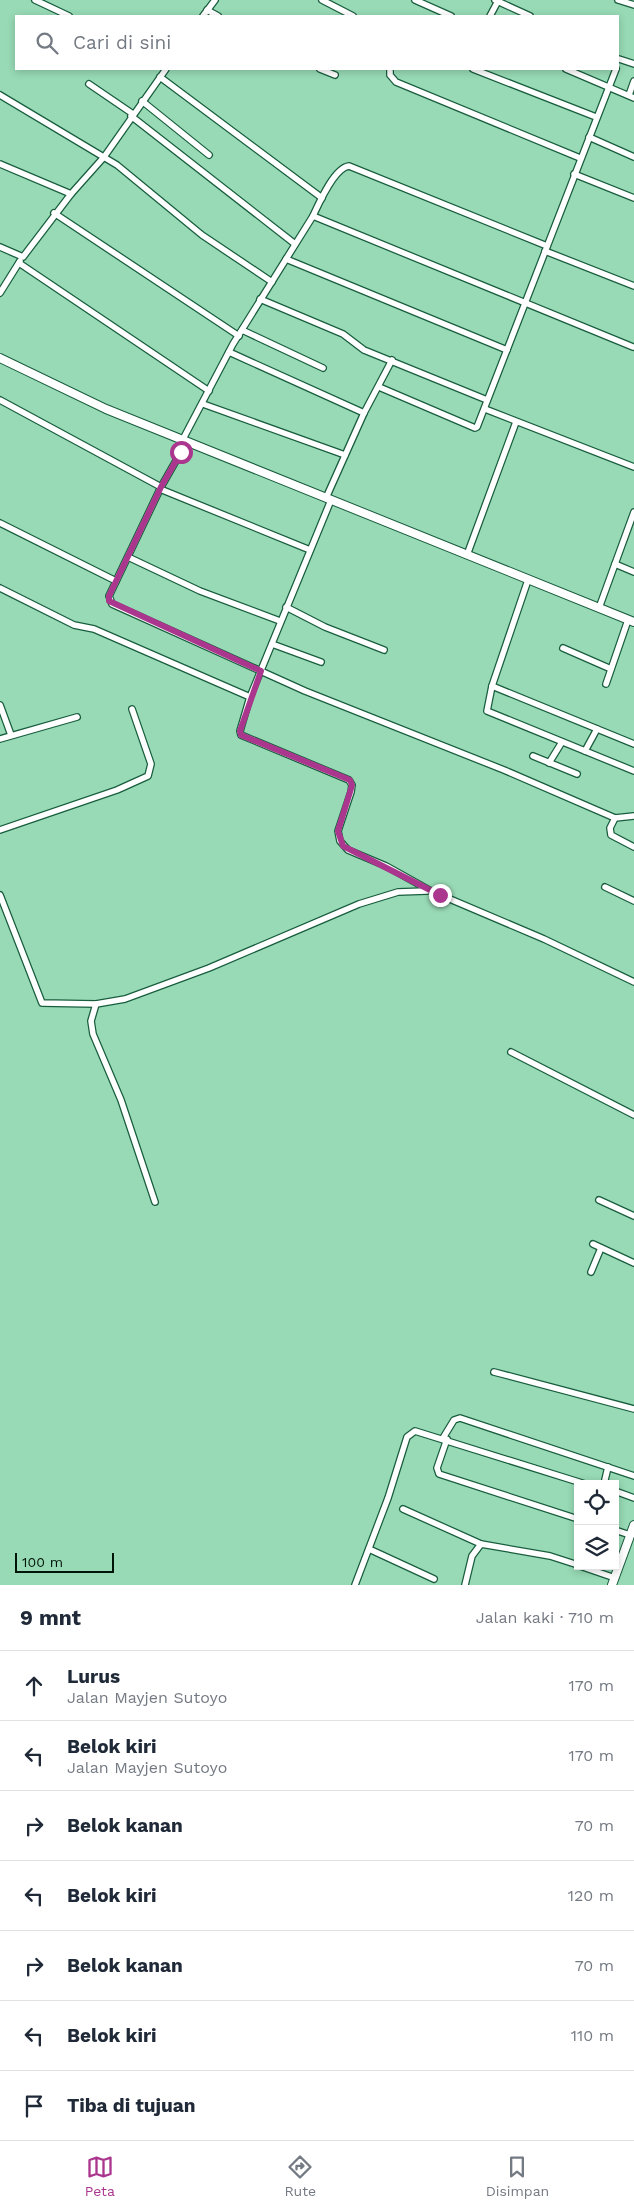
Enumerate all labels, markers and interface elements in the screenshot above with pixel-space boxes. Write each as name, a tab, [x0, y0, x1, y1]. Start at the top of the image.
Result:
search box	[15, 15, 619, 70]
icon: search	[33, 29, 61, 57]
text: Cari di sini	[73, 31, 171, 54]
route start	[170, 441, 193, 464]
route end	[429, 884, 452, 907]
map controls	[574, 1480, 619, 1570]
button: locate	[574, 1480, 619, 1525]
button: layers	[574, 1525, 619, 1570]
scale bar	[15, 1550, 114, 1573]
text: 100 m	[22, 1554, 63, 1570]
text: 9 mnt	[20, 1605, 81, 1630]
text: Jalan kaki · 710 m	[476, 1608, 614, 1627]
text: Lurus	[67, 1665, 120, 1688]
icon: ahead	[20, 1672, 48, 1700]
text: 170 m	[568, 1676, 614, 1695]
text: Jalan Mayjen Sutoyo	[67, 1688, 227, 1707]
text: Belok kiri	[67, 1735, 157, 1758]
icon: left	[20, 1742, 48, 1770]
text: 170 m	[568, 1746, 614, 1765]
text: Jalan Mayjen Sutoyo	[67, 1758, 227, 1777]
icon: right	[20, 1812, 48, 1840]
text: Belok kanan	[67, 1814, 183, 1837]
text: 70 m	[575, 1816, 614, 1835]
icon: left	[20, 1882, 48, 1910]
text: Belok kiri	[67, 1884, 157, 1907]
text: 120 m	[568, 1886, 614, 1905]
icon: right	[20, 1952, 48, 1980]
text: Belok kanan	[67, 1954, 183, 1977]
text: 70 m	[575, 1956, 614, 1975]
icon: left	[20, 2022, 48, 2050]
text: Belok kiri	[67, 2024, 157, 2047]
text: 110 m	[571, 2026, 614, 2045]
icon: arrive	[20, 2092, 48, 2120]
text: Tiba di tujuan	[67, 2094, 196, 2117]
tab: Peta	[85, 2153, 115, 2199]
tab: Rute	[284, 2153, 316, 2199]
tab: Disimpan	[486, 2153, 549, 2199]

